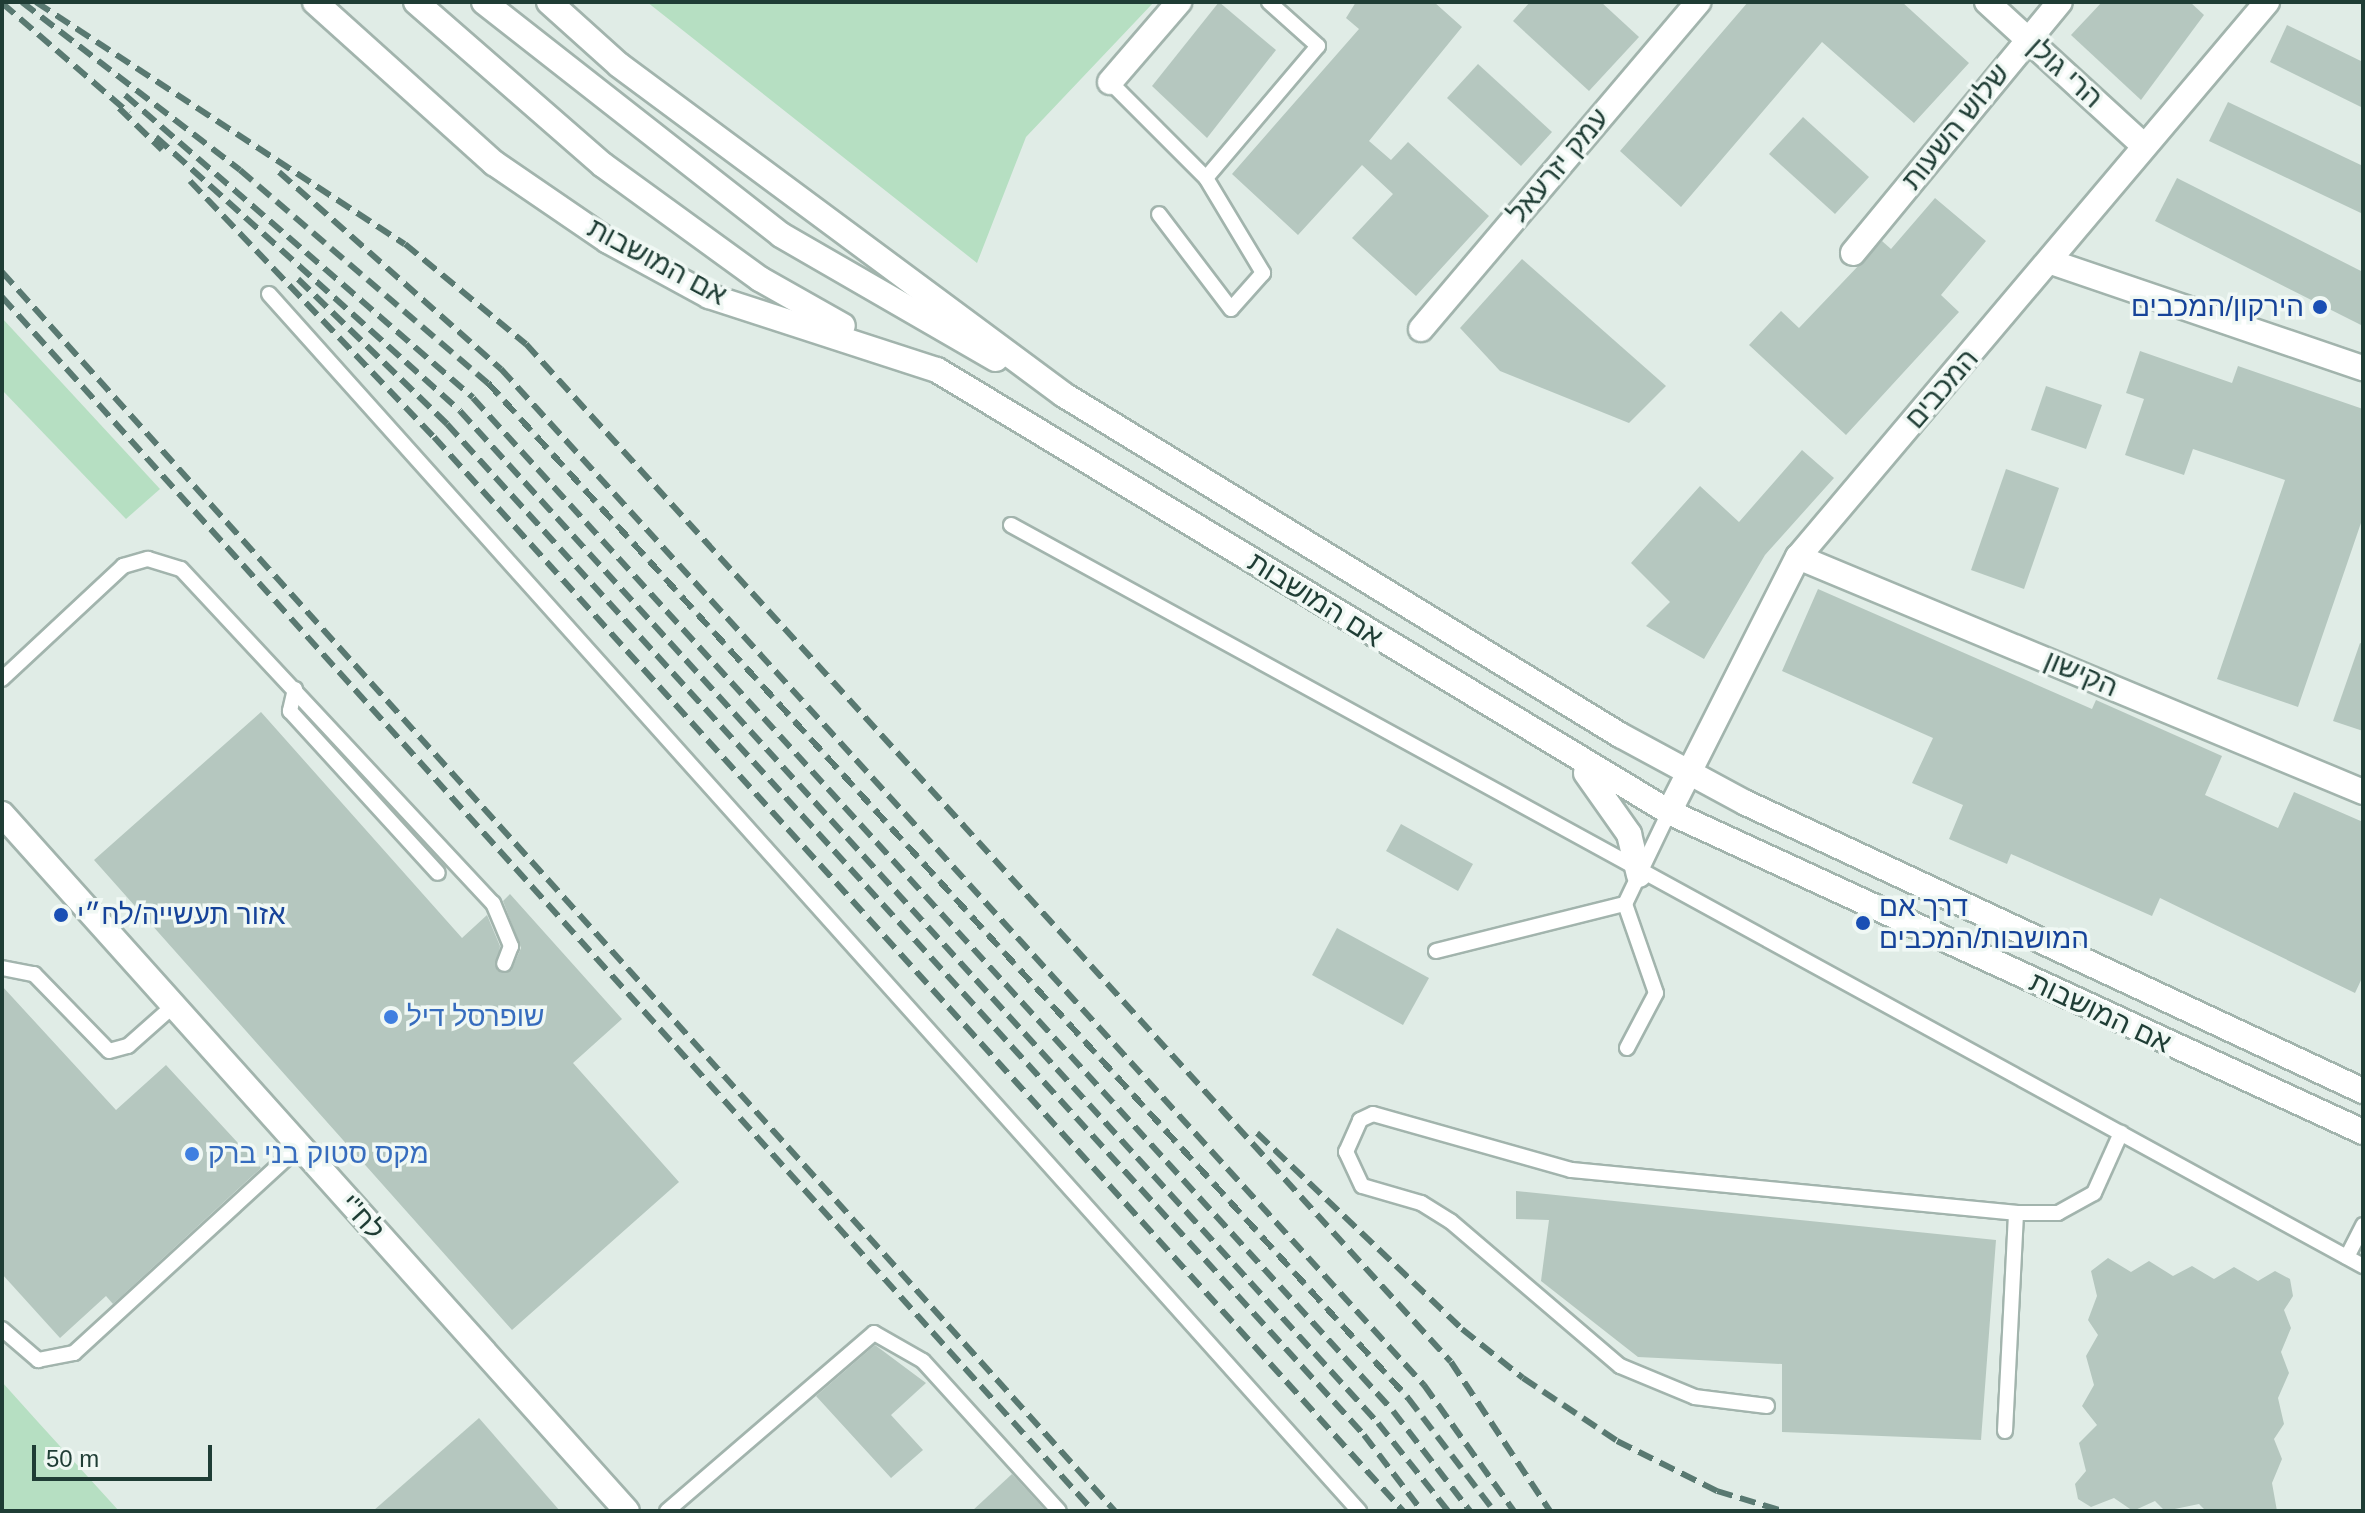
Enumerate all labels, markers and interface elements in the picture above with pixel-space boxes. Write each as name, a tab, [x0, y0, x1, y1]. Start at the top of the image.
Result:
street label: הרי גולן	[2021, 31, 2109, 115]
street label: שלוש השעות	[1895, 57, 2017, 197]
street label: עמק יזרעאל	[1501, 102, 1617, 230]
street label: אם המושבות	[582, 211, 732, 313]
place label: הירקון/המכבים	[2131, 290, 2304, 324]
marker: הירקון/המכבים	[2311, 298, 2329, 316]
street label: המכבים	[1898, 342, 1986, 436]
street label: אם המושבות	[1241, 545, 1389, 655]
street label: הקישון	[2039, 644, 2123, 704]
place label: דרך אם המושבות/המכבים	[1879, 890, 2089, 956]
place label: אזור תעשייה/לח״י	[77, 898, 286, 932]
marker: אזור תעשייה/לח״י	[52, 906, 70, 924]
marker: דרך אם המושבות/המכבים	[1854, 914, 1872, 932]
street label: אם המושבות	[2024, 966, 2176, 1060]
place label: שופרסל דיל	[407, 1000, 545, 1034]
marker: שופרסל דיל	[382, 1008, 400, 1026]
place label: מקס סטוק בני ברק	[208, 1137, 429, 1171]
marker: מקס סטוק בני ברק	[183, 1145, 201, 1163]
street label: לח"י	[333, 1187, 391, 1247]
scale bar	[36, 1429, 216, 1479]
text: 50 m	[46, 1445, 99, 1472]

